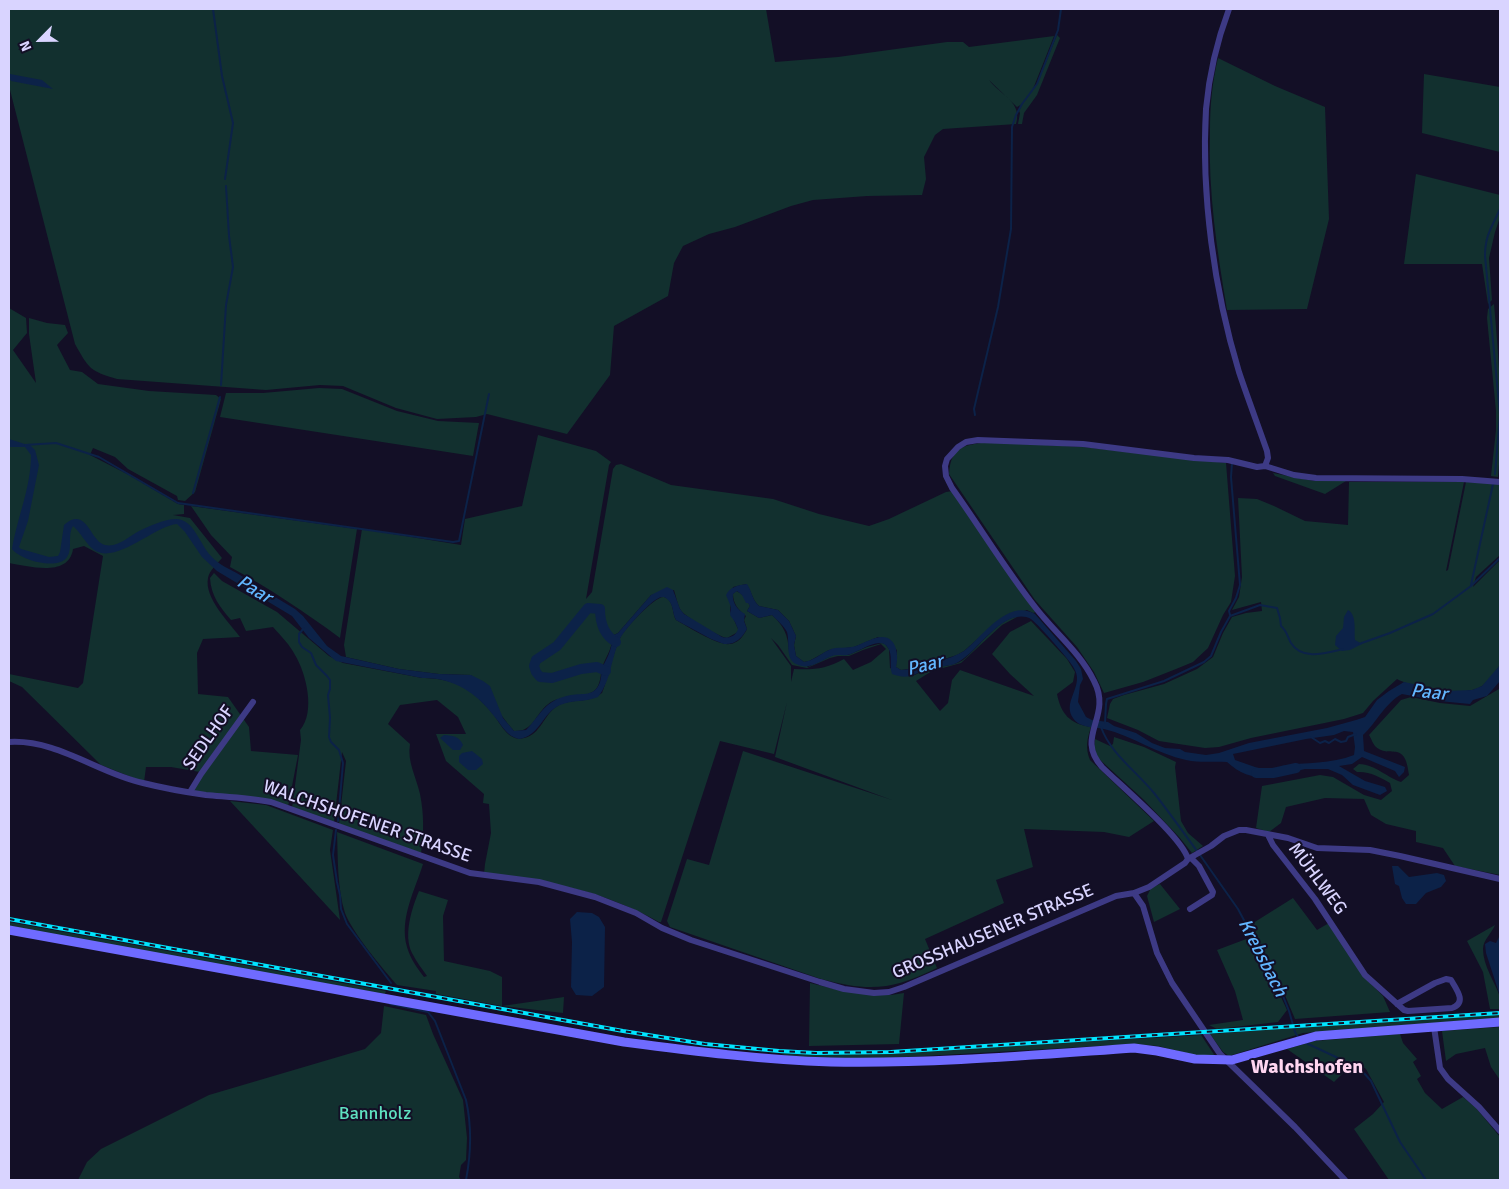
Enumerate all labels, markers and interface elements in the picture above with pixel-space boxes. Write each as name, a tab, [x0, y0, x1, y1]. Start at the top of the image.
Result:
north arrow	[15, 15, 65, 65]
text: N	[16, 38, 35, 54]
water label: Paar	[232, 571, 276, 609]
water label: Paar	[904, 651, 946, 681]
water label: Paar	[1410, 680, 1448, 706]
street label: SEDLHOF	[179, 701, 239, 775]
street label: WALCHSHOFENER STRASSE	[260, 776, 474, 868]
street label: MÜHLWEG	[1283, 839, 1351, 919]
street label: GROSSHAUSENER STRASSE	[889, 880, 1097, 984]
water label: Krebsbach	[1233, 915, 1291, 1001]
district label: Walchshofen	[1251, 1056, 1363, 1080]
park label: Bannholz	[339, 1103, 411, 1125]

